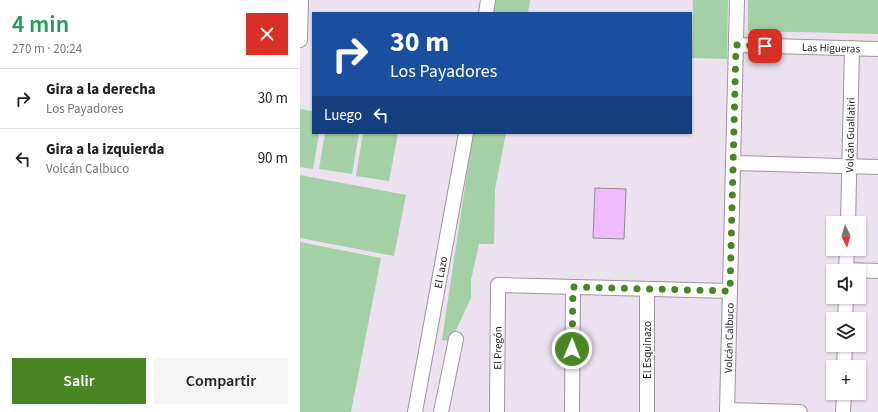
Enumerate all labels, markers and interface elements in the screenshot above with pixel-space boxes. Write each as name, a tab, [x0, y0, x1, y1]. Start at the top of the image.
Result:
text: 4 min	[12, 7, 69, 42]
button: close	[246, 13, 288, 55]
text: 30 m	[390, 22, 449, 62]
icon: right	[324, 28, 376, 80]
pin	[748, 29, 782, 63]
icon: arrive	[754, 35, 776, 57]
street label: Las Higueras	[802, 39, 861, 56]
text: 270 m · 20:24	[12, 40, 82, 58]
text: Los Payadores	[390, 59, 497, 84]
text: Gira a la derecha	[46, 79, 156, 100]
icon: right	[12, 88, 34, 110]
text: 30 m	[258, 88, 288, 109]
street label: Volcán Guallatiri	[842, 97, 858, 173]
text: Los Payadores	[46, 100, 123, 118]
icon: left	[370, 104, 392, 126]
text: Luego	[324, 105, 362, 126]
text: Gira a la izquierda	[46, 139, 165, 160]
icon: left	[12, 148, 34, 170]
text: 90 m	[258, 148, 288, 169]
text: Volcán Calbuco	[46, 160, 129, 178]
north arrow	[826, 216, 866, 256]
map controls	[826, 216, 866, 400]
street label: El Lazo	[430, 255, 451, 290]
button: sound	[826, 264, 866, 304]
street label: Volcán Calbuco	[720, 303, 737, 373]
button: layers	[826, 312, 866, 352]
street label: El Esquinazo	[640, 321, 655, 379]
street label: El Pregón	[490, 326, 505, 370]
position arrow	[551, 328, 593, 370]
button: Salir	[12, 358, 146, 404]
button: Compartir	[154, 358, 288, 404]
button: +	[826, 360, 866, 400]

